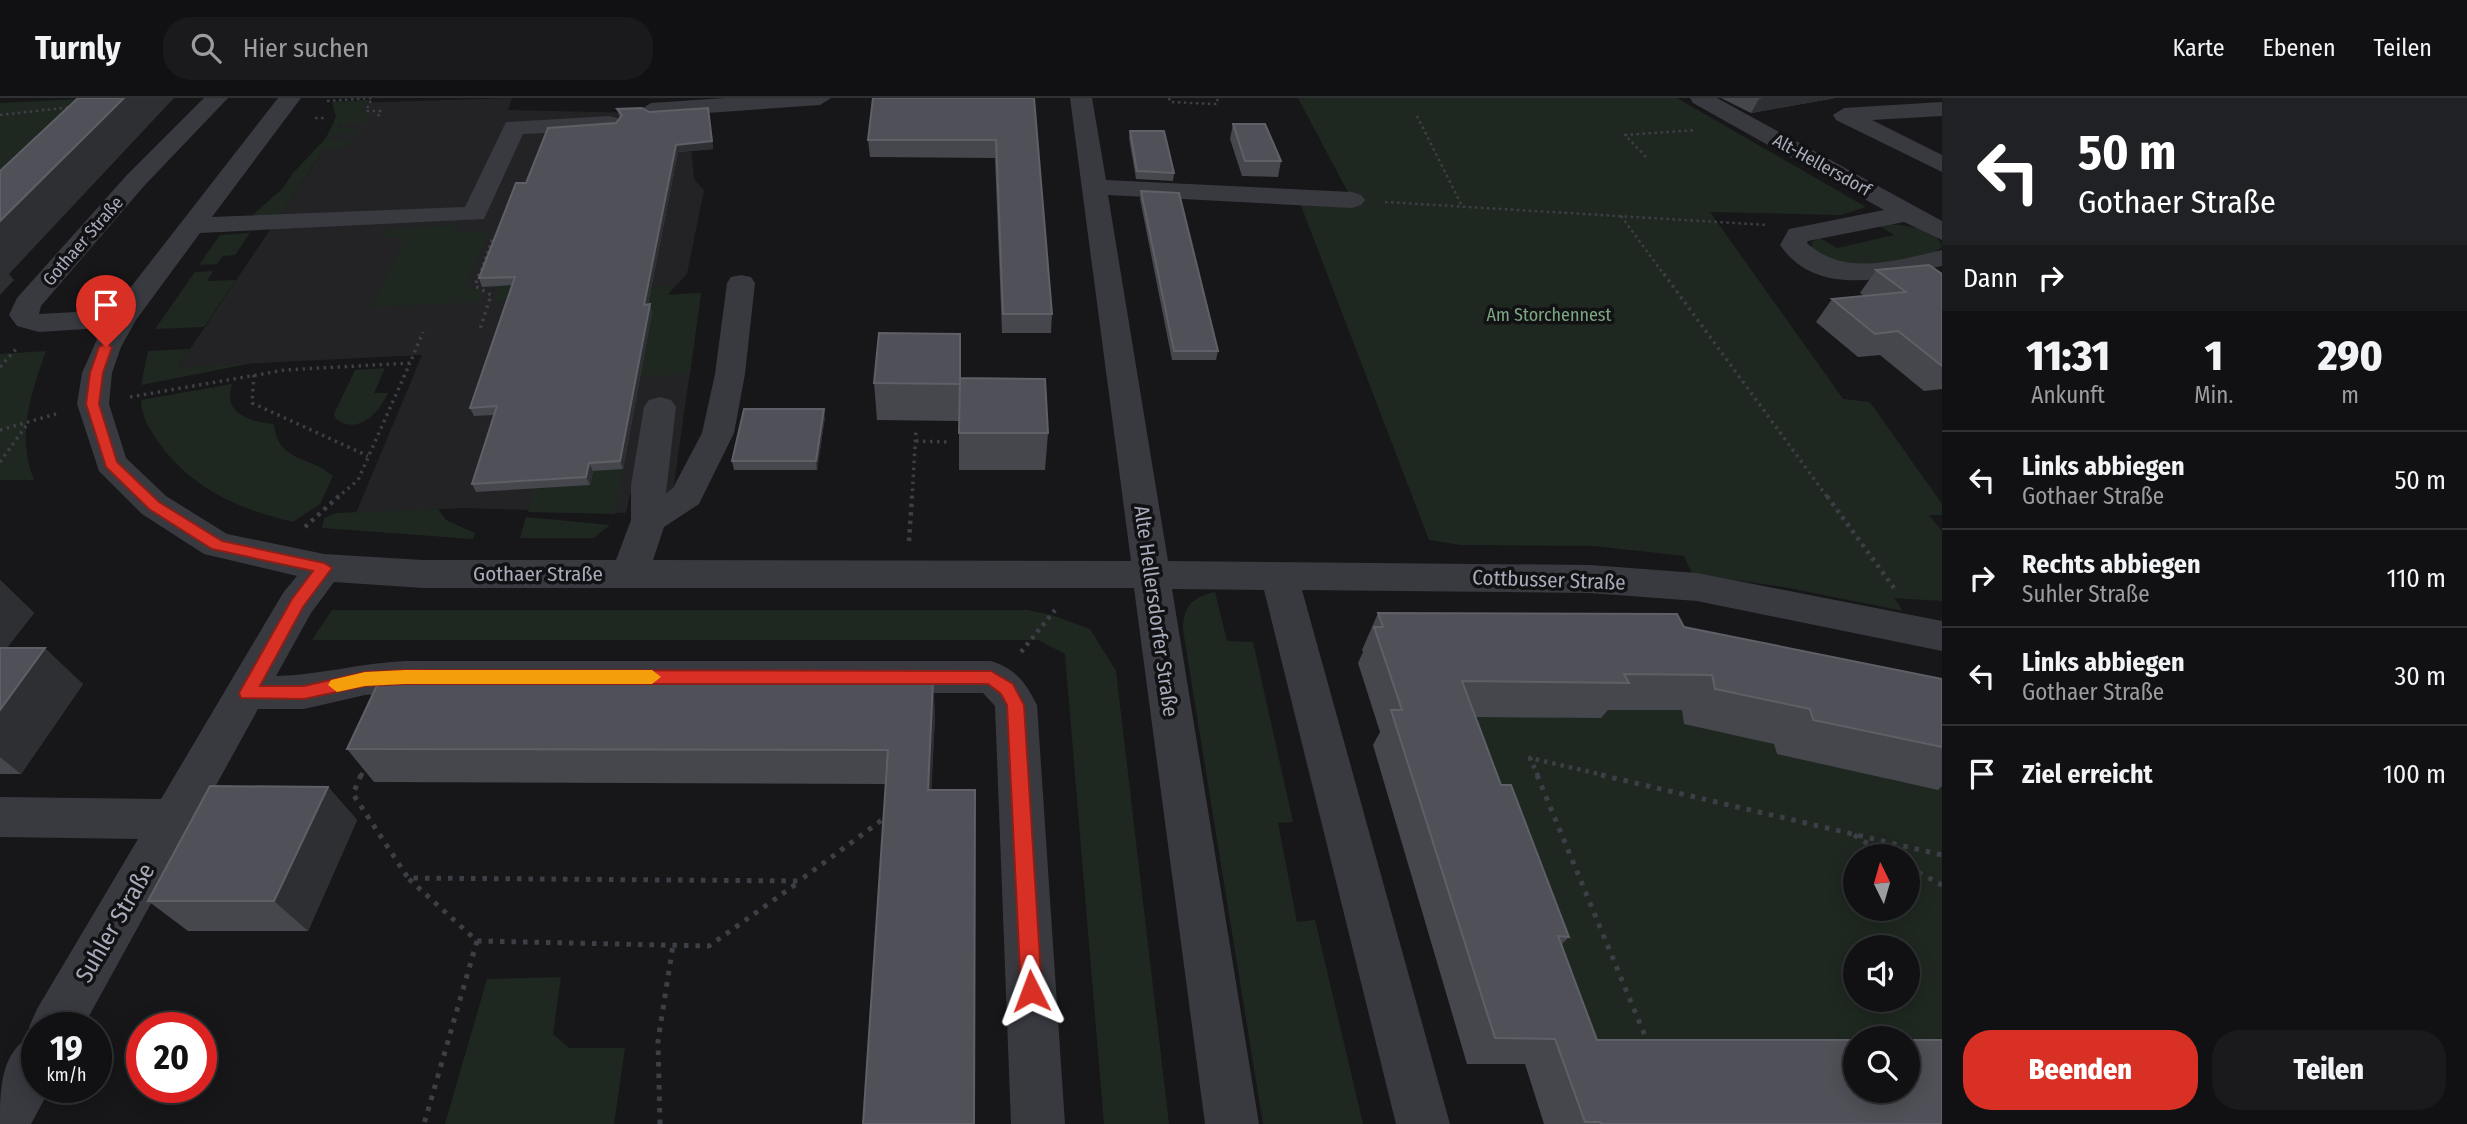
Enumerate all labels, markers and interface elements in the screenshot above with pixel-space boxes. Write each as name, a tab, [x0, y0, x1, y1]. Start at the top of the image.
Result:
search box	[163, 17, 653, 80]
text: Turnly	[35, 28, 121, 68]
icon: search	[187, 29, 225, 67]
text: Hier suchen	[243, 33, 369, 64]
text: Karte	[2173, 34, 2225, 62]
text: Ebenen	[2263, 34, 2336, 62]
text: Teilen	[2374, 34, 2432, 62]
text: 50 m	[2078, 123, 2176, 182]
icon: left	[1963, 126, 2054, 217]
street label: Alt-Hellersdorf	[1769, 129, 1876, 202]
text: Gothaer Straße	[2078, 183, 2276, 221]
street label: Gothaer Straße	[38, 192, 128, 290]
icon: right	[2032, 259, 2070, 297]
text: Dann	[1963, 263, 2018, 294]
pin	[76, 275, 136, 347]
icon: arrive	[87, 286, 125, 324]
park label: Am Storchennest	[1487, 304, 1612, 326]
text: 11:31	[2026, 331, 2110, 381]
text: 1	[2205, 331, 2223, 381]
text: 290	[2318, 331, 2383, 381]
text: Ankunft	[2031, 381, 2105, 409]
text: Min.	[2194, 381, 2233, 409]
text: m	[2341, 381, 2359, 409]
text: Links abbiegen	[2022, 451, 2185, 482]
icon: left	[1963, 461, 2001, 499]
text: 50 m	[2394, 465, 2446, 496]
text: Gothaer Straße	[2022, 482, 2164, 510]
street label: Alte Hellersdorfer Straße	[1128, 504, 1184, 718]
text: Rechts abbiegen	[2022, 549, 2201, 580]
icon: right	[1963, 559, 2001, 597]
street label: Gothaer Straße	[473, 561, 603, 587]
text: 110 m	[2386, 563, 2446, 594]
street label: Cottbusser Straße	[1472, 564, 1626, 596]
text: Suhler Straße	[2022, 580, 2150, 608]
text: Links abbiegen	[2022, 647, 2185, 678]
icon: left	[1963, 657, 2001, 695]
text: 30 m	[2395, 661, 2446, 692]
text: Gothaer Straße	[2022, 678, 2164, 706]
icon: arrive	[1963, 755, 2001, 793]
text: Ziel erreicht	[2022, 759, 2153, 790]
text: 100 m	[2383, 759, 2446, 790]
north arrow	[1843, 844, 1920, 920]
map controls	[1843, 844, 1920, 1103]
street label: Suhler Straße	[70, 858, 160, 988]
button: sound	[1843, 935, 1920, 1012]
position arrow	[994, 954, 1068, 1028]
speed limit sign: 20	[126, 1012, 217, 1103]
button: search	[1843, 1026, 1920, 1103]
text: 19	[50, 1027, 83, 1069]
button: Beenden	[1963, 1030, 2198, 1110]
button: Teilen	[2212, 1030, 2446, 1110]
text: km/h	[46, 1064, 87, 1086]

